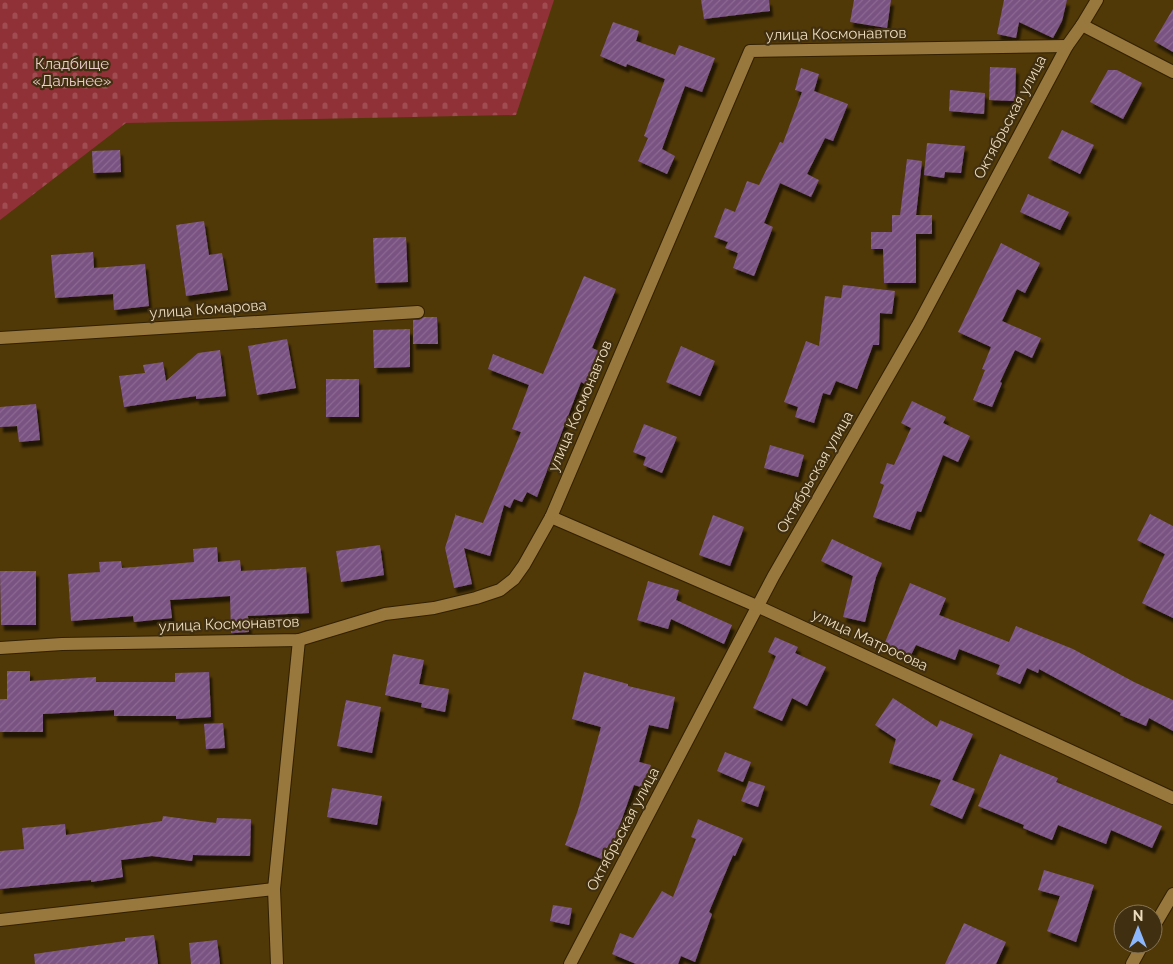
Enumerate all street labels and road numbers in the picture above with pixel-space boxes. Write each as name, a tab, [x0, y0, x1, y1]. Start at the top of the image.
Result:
street label: улица Космонавтов	[765, 24, 907, 44]
street label: Октябрьская улица	[970, 52, 1050, 182]
street label: улица Комарова	[149, 296, 267, 322]
street label: улица Космонавтов	[544, 338, 616, 474]
street label: Октябрьская улица	[773, 408, 857, 536]
street label: улица Матросова	[809, 605, 931, 675]
street label: улица Космонавтов	[158, 613, 300, 635]
street label: Октябрьская улица	[583, 764, 663, 894]

